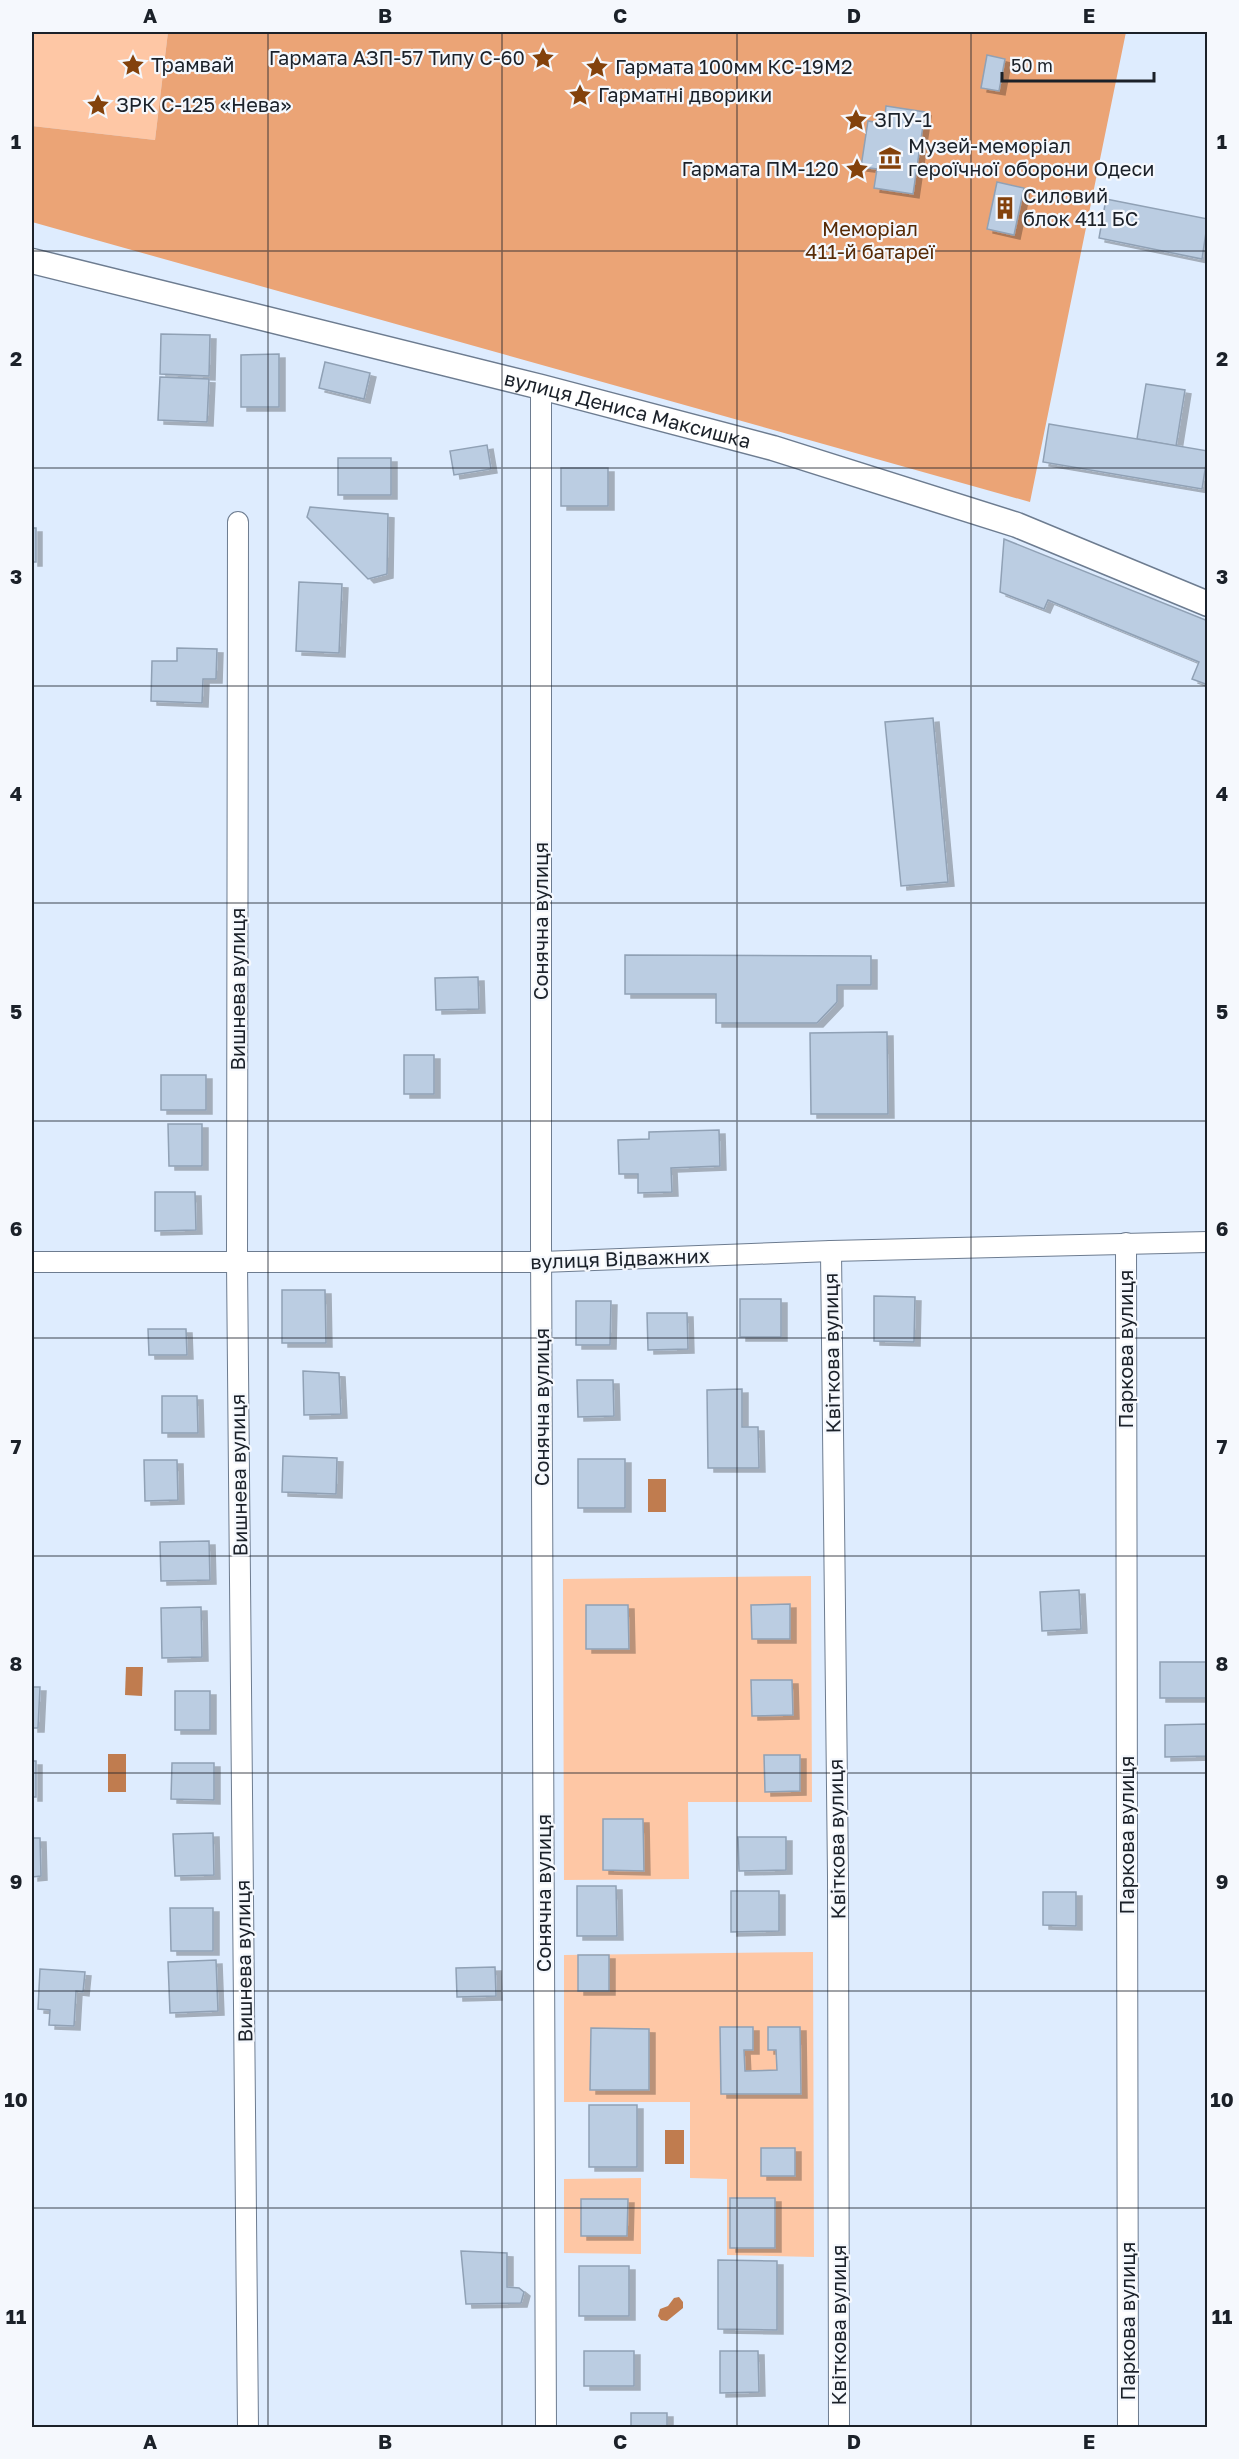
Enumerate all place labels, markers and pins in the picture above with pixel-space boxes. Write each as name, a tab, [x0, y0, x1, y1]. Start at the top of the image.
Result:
place label: Гармата АЗП-57 Типу С-60	[269, 45, 525, 69]
place icon: Гармата АЗП-57 Типу С-60	[530, 45, 556, 71]
place icon: Трамвай	[120, 52, 146, 78]
place label: Трамвай	[151, 52, 234, 76]
place icon: Гармата 100мм КС-19М2	[584, 54, 610, 80]
place label: Гармата 100мм КС-19М2	[615, 54, 853, 78]
place icon: Гарматні дворики	[567, 82, 593, 108]
place label: Гарматні дворики	[598, 82, 772, 106]
place icon: ЗРК С-125 «Нева»	[85, 92, 111, 118]
place label: ЗРК С-125 «Нева»	[116, 92, 291, 116]
place icon: ЗПУ-1	[843, 107, 869, 133]
place label: ЗПУ-1	[874, 107, 932, 131]
place label: Музей-меморіал героїчної оборони Одеси	[908, 133, 1155, 180]
museum icon: Музей-меморіал героїчної оборони Одеси	[877, 145, 903, 171]
place label: Гармата ПМ-120	[682, 156, 839, 180]
place icon: Гармата ПМ-120	[844, 156, 870, 182]
place label: Силовий блок 411 БС	[1023, 183, 1138, 230]
building icon: Силовий блок 411 БС	[992, 195, 1018, 221]

